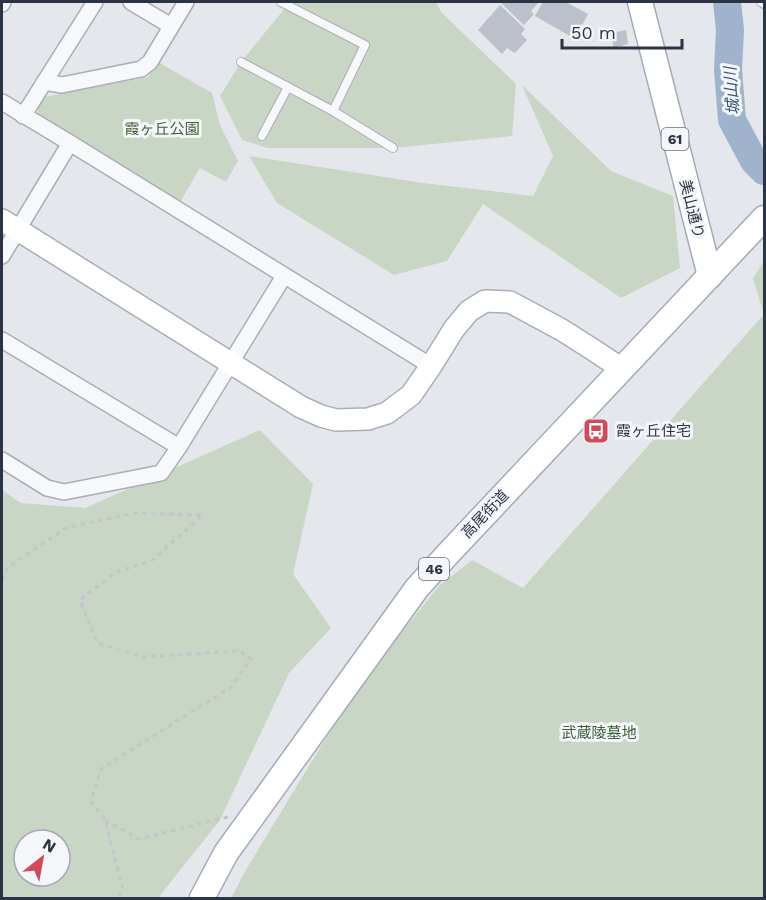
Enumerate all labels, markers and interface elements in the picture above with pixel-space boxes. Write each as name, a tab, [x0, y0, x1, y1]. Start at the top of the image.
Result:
scale bar	[562, 12, 682, 50]
text: 50 m	[571, 22, 616, 43]
water label: 城山川	[720, 64, 743, 116]
park label: 霞ヶ丘公園	[124, 120, 200, 138]
road number: 61	[662, 128, 688, 150]
street label: 美山通り	[676, 178, 708, 240]
bus stop icon: 霞ヶ丘住宅	[581, 416, 611, 446]
place label: 霞ヶ丘住宅	[616, 422, 691, 440]
street label: 高尾街道	[458, 486, 512, 542]
road number: 46	[419, 558, 449, 580]
park label: 武蔵陵墓地	[561, 724, 637, 742]
north arrow	[12, 828, 72, 888]
text: N	[39, 834, 59, 857]

